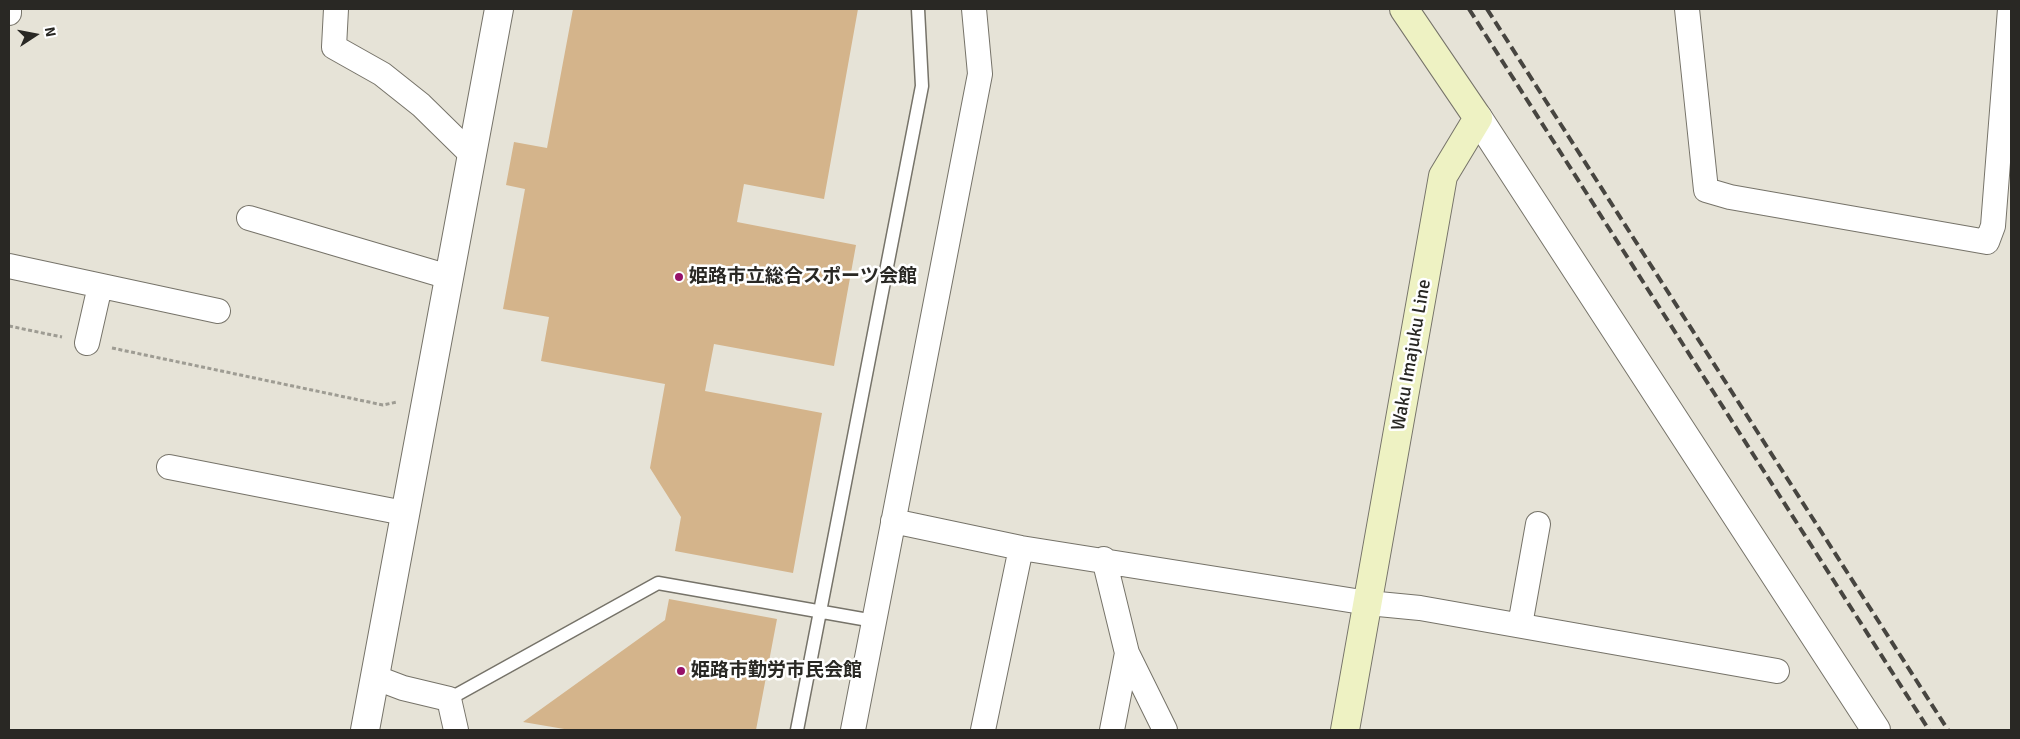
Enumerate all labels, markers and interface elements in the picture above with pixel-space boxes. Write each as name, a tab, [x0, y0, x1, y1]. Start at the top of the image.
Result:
north arrow	[10, 10, 60, 60]
text: N	[41, 26, 59, 38]
place label: 姫路市立総合スポーツ会館	[689, 266, 917, 288]
marker: 姫路市立総合スポーツ会館	[673, 271, 685, 283]
street label: Waku Imajuku Line	[1387, 278, 1437, 432]
place label: 姫路市勤労市民会館	[691, 660, 862, 682]
marker: 姫路市勤労市民会館	[675, 665, 687, 677]

